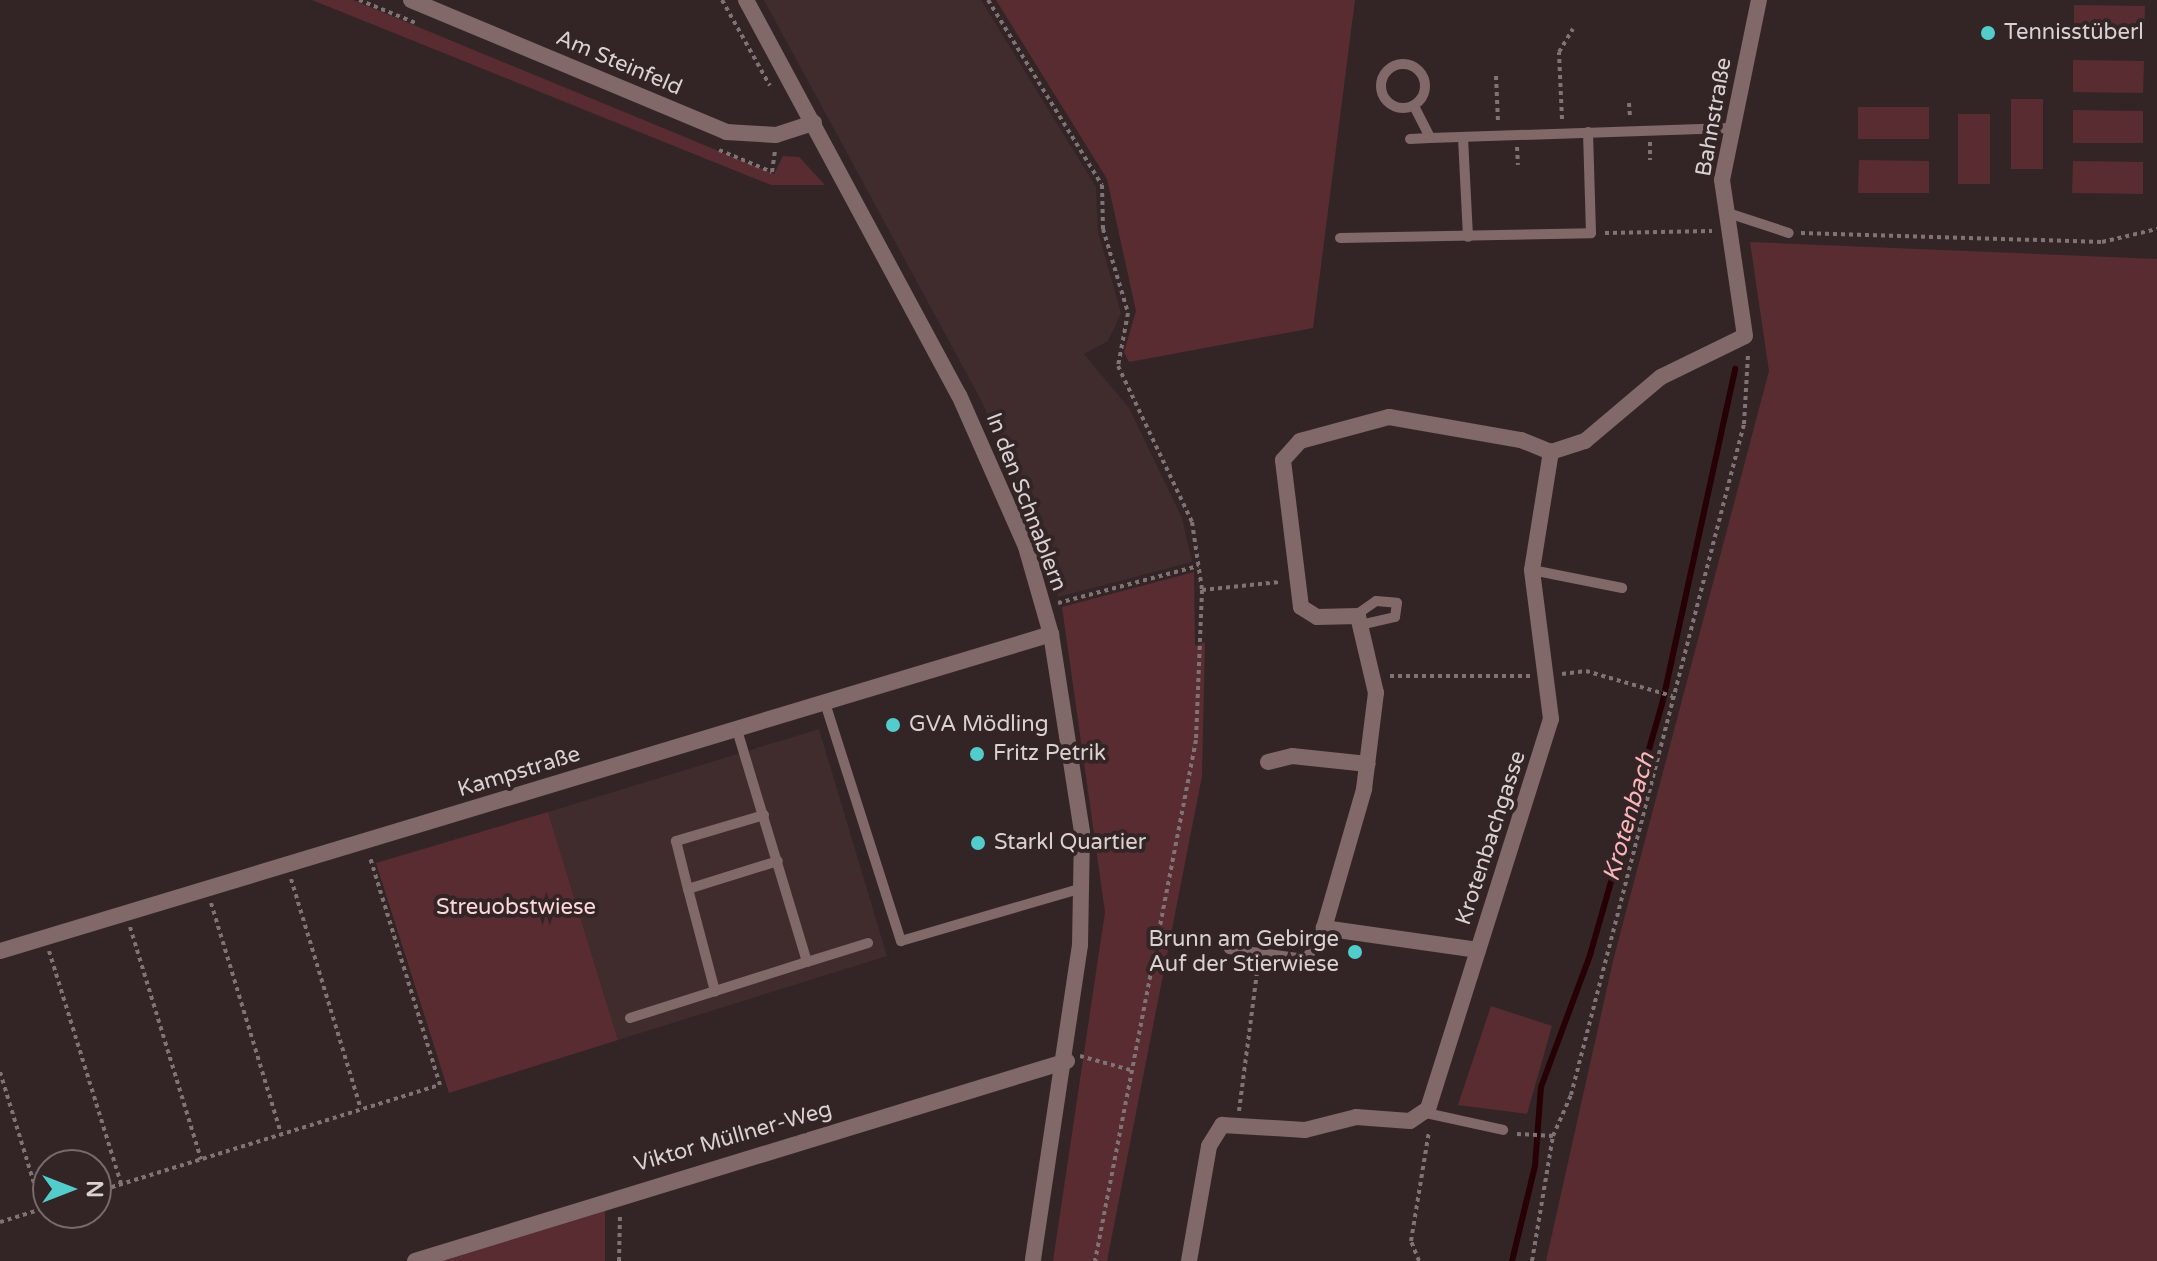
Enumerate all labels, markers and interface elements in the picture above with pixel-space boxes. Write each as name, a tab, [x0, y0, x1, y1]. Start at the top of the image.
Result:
place label: Tennisstüberl	[2004, 20, 2144, 46]
marker: Tennisstüberl	[1979, 24, 1997, 42]
street label: Am Steinfeld	[552, 25, 686, 101]
street label: Bahnstraße	[1691, 56, 1737, 178]
street label: In den Schnablern	[980, 409, 1072, 595]
place label: GVA Mödling	[909, 712, 1049, 738]
marker: GVA Mödling	[884, 716, 902, 734]
street label: Kampstraße	[455, 741, 583, 803]
place label: Fritz Petrik	[993, 741, 1106, 767]
marker: Fritz Petrik	[968, 745, 986, 763]
street label: Krotenbachgasse	[1450, 748, 1532, 928]
water label: Krotenbach	[1597, 749, 1661, 885]
place label: Starkl Quartier	[994, 830, 1146, 856]
marker: Starkl Quartier	[969, 834, 987, 852]
park label: Streuobstwiese	[436, 895, 596, 921]
place label: Brunn am Gebirge Auf der Stierwiese	[1148, 926, 1339, 978]
marker: Brunn am Gebirge Auf der Stierwiese	[1346, 943, 1364, 961]
street label: Viktor Müllner-Weg	[631, 1096, 835, 1178]
north arrow	[32, 1149, 112, 1229]
text: N	[81, 1180, 107, 1198]

